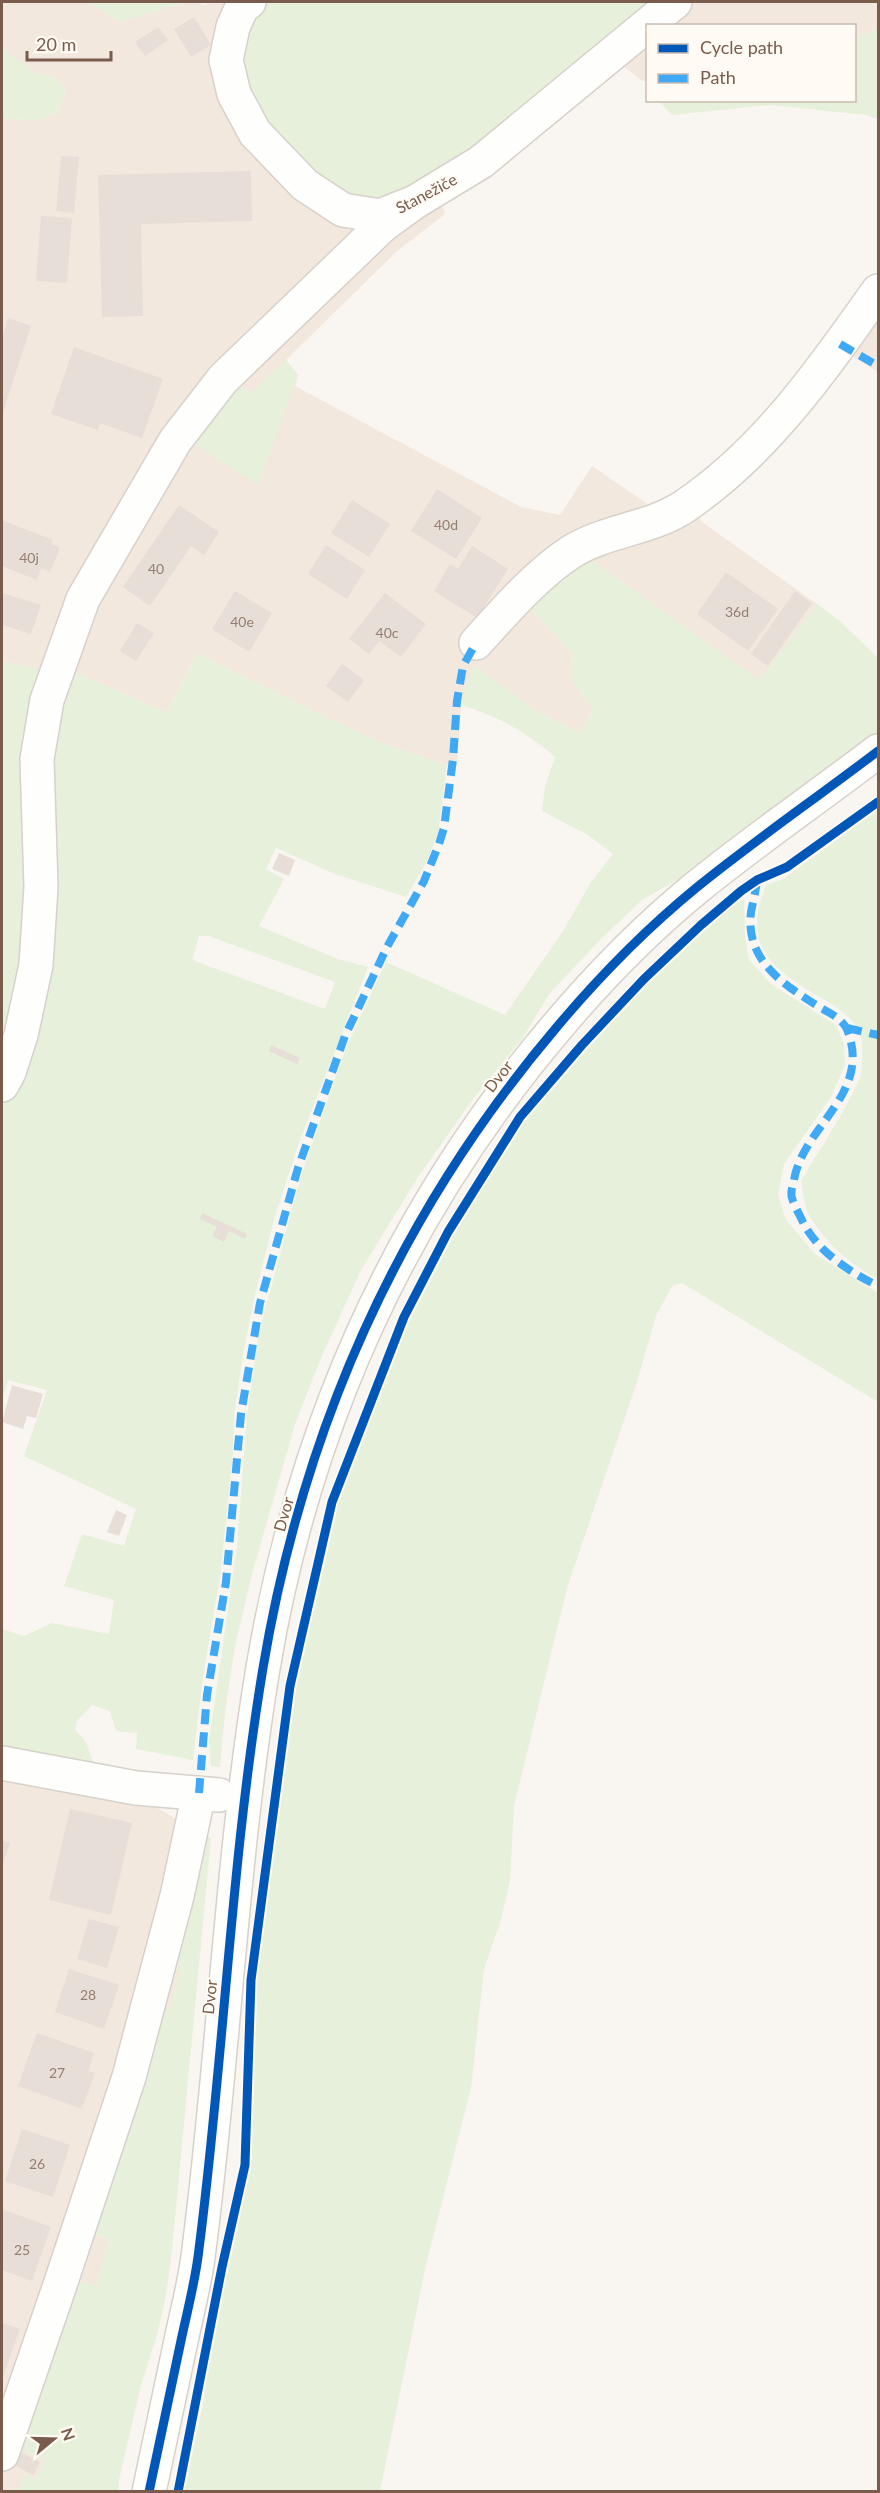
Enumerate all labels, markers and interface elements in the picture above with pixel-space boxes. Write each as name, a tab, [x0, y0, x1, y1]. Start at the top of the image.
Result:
scale bar	[27, 24, 111, 62]
legend	[646, 24, 856, 102]
text: 20 m	[36, 33, 76, 55]
text: Cycle path	[700, 36, 783, 58]
text: Path	[700, 66, 736, 88]
street label: Stanežiče	[392, 169, 460, 217]
house number: 40d	[434, 516, 458, 533]
house number: 40j	[19, 549, 39, 566]
house number: 40	[148, 560, 164, 577]
house number: 36d	[725, 603, 749, 620]
house number: 40e	[230, 613, 254, 630]
house number: 40c	[376, 624, 399, 641]
street label: Dvor	[480, 1056, 516, 1096]
street label: Dvor	[269, 1494, 297, 1533]
street label: Dvor	[198, 1978, 220, 2015]
house number: 28	[80, 1986, 96, 2003]
house number: 27	[49, 2064, 65, 2081]
house number: 26	[29, 2155, 45, 2172]
house number: 25	[14, 2241, 30, 2258]
north arrow	[24, 2409, 84, 2469]
text: N	[58, 2425, 80, 2443]

